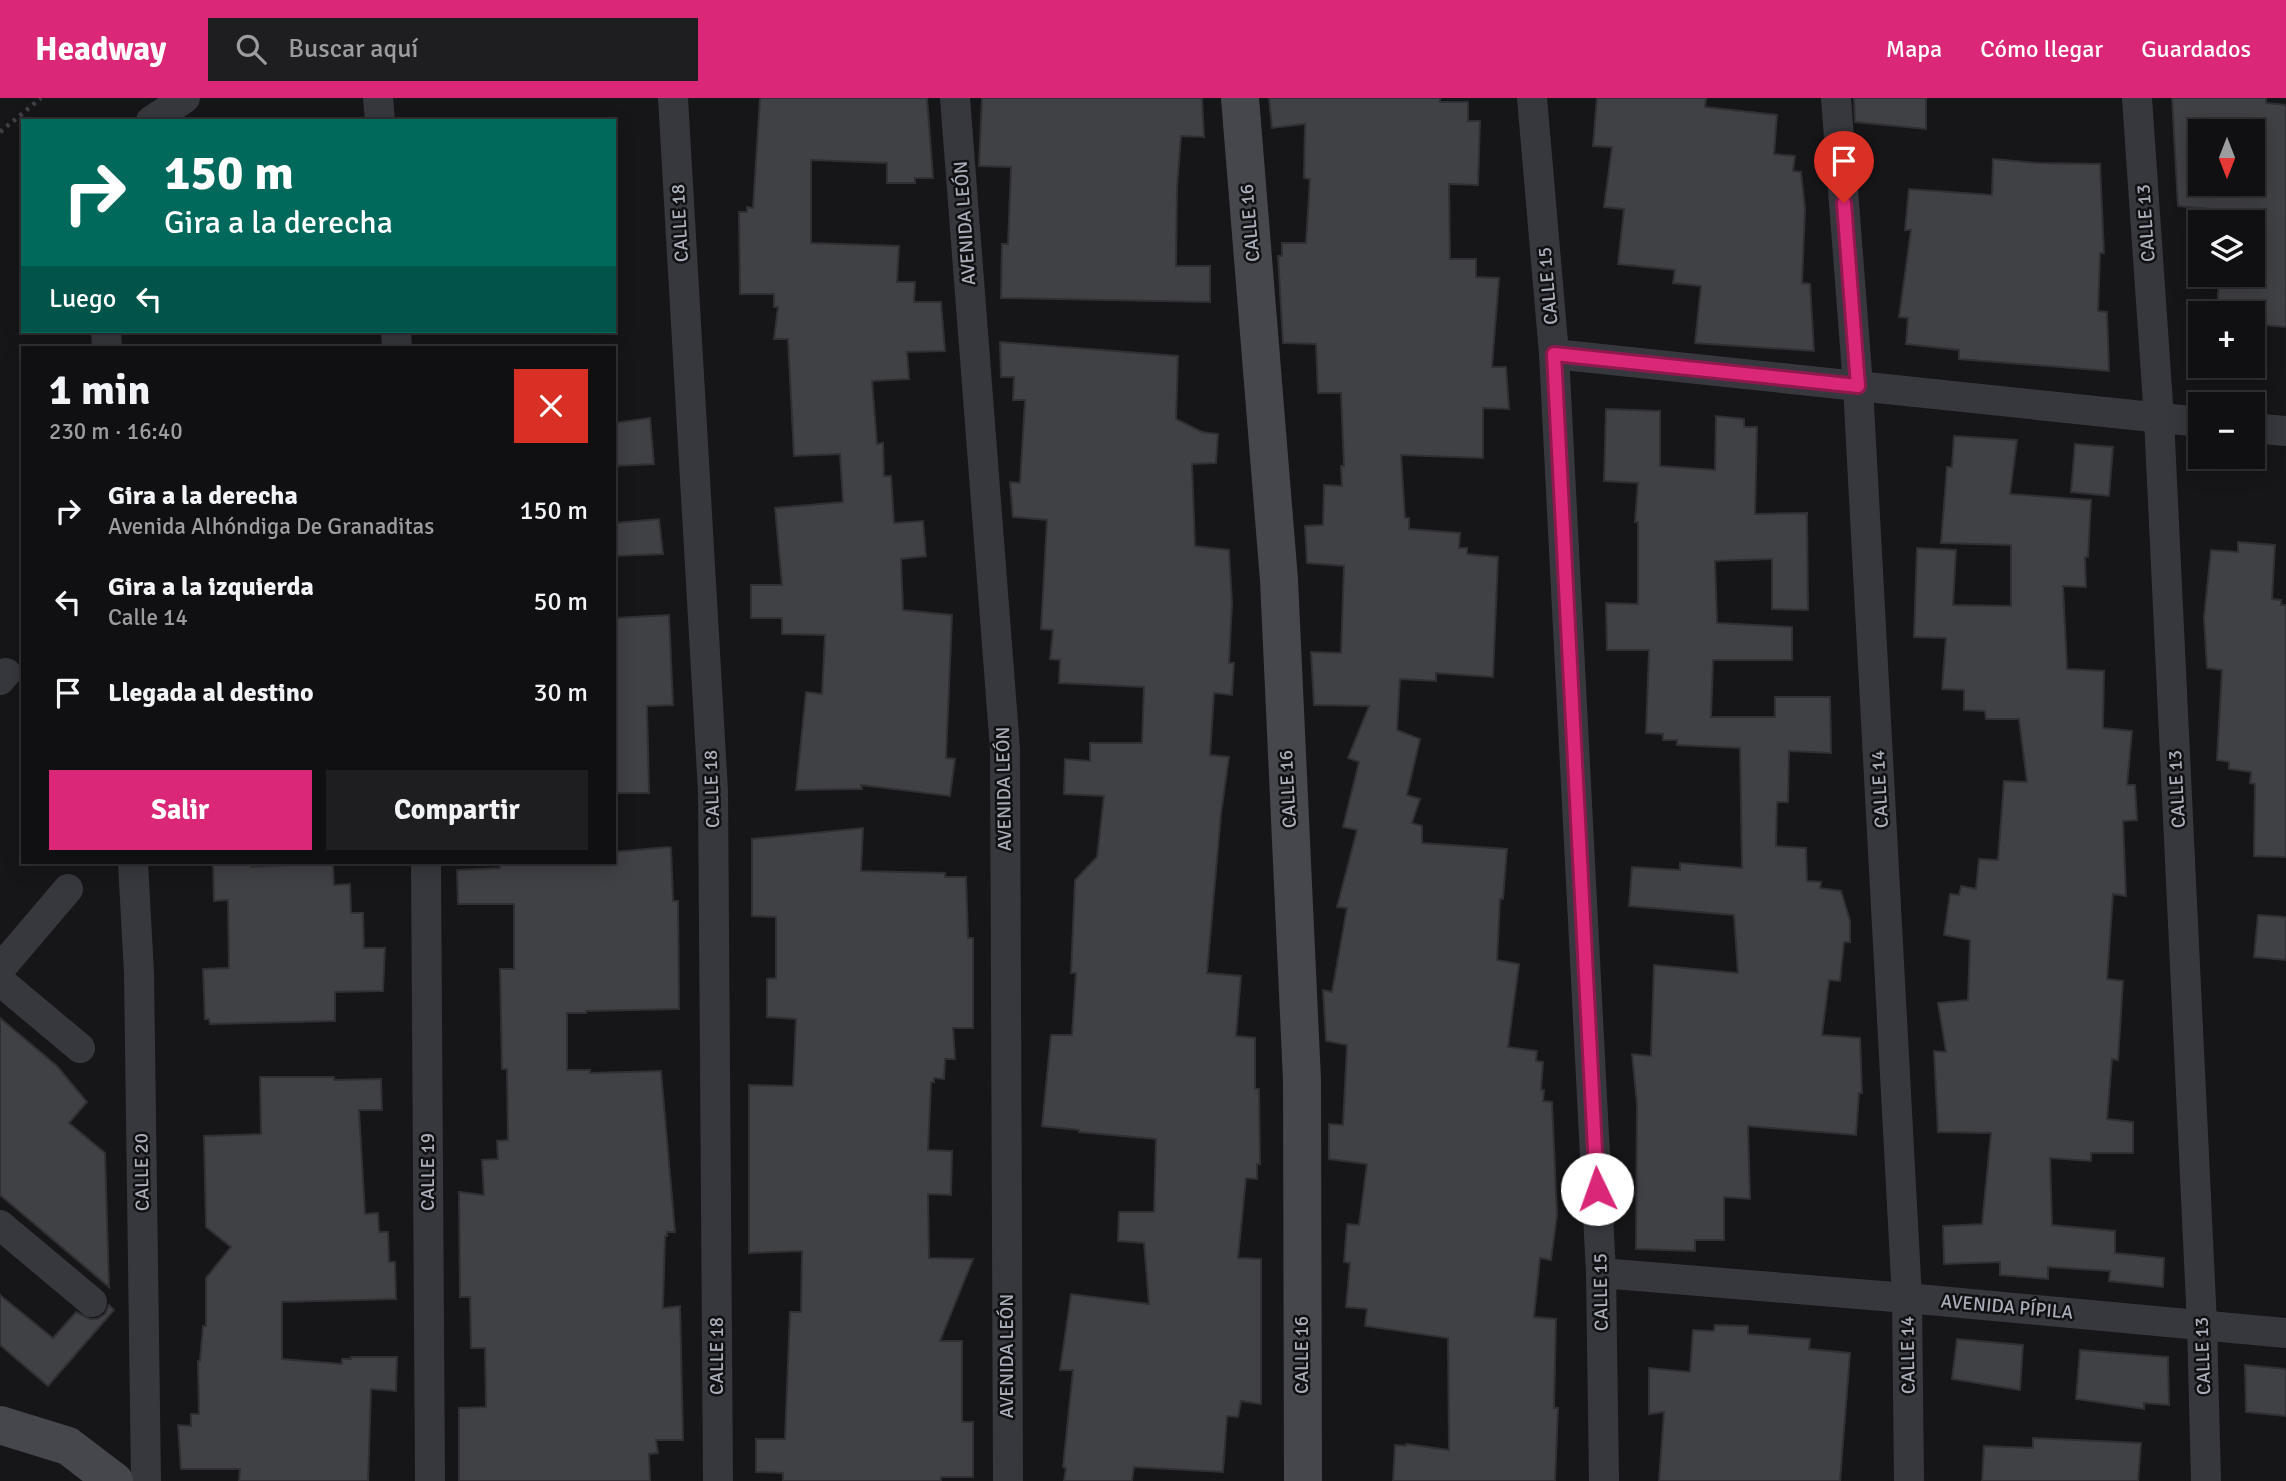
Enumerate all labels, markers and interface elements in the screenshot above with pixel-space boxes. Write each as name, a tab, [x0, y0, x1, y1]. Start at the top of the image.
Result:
search box	[208, 18, 698, 81]
text: Headway	[35, 29, 166, 70]
icon: search	[232, 30, 270, 68]
text: Buscar aquí	[288, 33, 418, 65]
text: Mapa	[1886, 34, 1942, 64]
text: Cómo llegar	[1980, 34, 2103, 64]
text: Guardados	[2141, 34, 2251, 64]
north arrow	[2188, 119, 2264, 196]
map controls	[2188, 119, 2265, 469]
pin	[1814, 131, 1874, 203]
icon: arrive	[1825, 142, 1863, 180]
text: 150 m	[164, 143, 294, 203]
icon: right	[49, 147, 140, 238]
street label: AVENIDA LEÓN	[949, 160, 981, 286]
street label: CALLE 18	[666, 183, 694, 263]
street label: CALLE 16	[1235, 183, 1265, 263]
street label: CALLE 13	[2131, 183, 2161, 263]
text: Gira a la derecha	[164, 203, 393, 242]
button: layers	[2188, 210, 2265, 287]
street label: CALLE 15	[1533, 246, 1563, 326]
icon: left	[130, 280, 168, 318]
text: Luego	[49, 283, 116, 315]
button: +	[2188, 301, 2265, 378]
text: 1 min	[49, 365, 150, 416]
button: close	[514, 369, 588, 443]
button: −	[2188, 392, 2265, 469]
text: 230 m · 16:40	[49, 417, 183, 446]
text: Gira a la derecha	[108, 480, 298, 512]
icon: right	[49, 492, 87, 530]
text: 150 m	[519, 495, 588, 527]
text: Avenida Alhóndiga De Granaditas	[108, 512, 434, 541]
text: Gira a la izquierda	[108, 571, 314, 603]
icon: left	[49, 583, 87, 621]
text: 50 m	[533, 586, 588, 618]
text: Calle 14	[108, 603, 188, 632]
icon: arrive	[49, 674, 87, 712]
text: Llegada al destino	[108, 677, 314, 709]
text: 30 m	[533, 677, 588, 709]
street label: AVENIDA LEÓN	[991, 727, 1017, 851]
street label: CALLE 16	[1274, 749, 1302, 829]
street label: CALLE 14	[1866, 749, 1894, 829]
street label: CALLE 13	[2163, 749, 2191, 829]
street label: CALLE 18	[699, 750, 725, 828]
button: Salir	[49, 770, 312, 850]
button: Compartir	[326, 770, 588, 850]
street label: CALLE 20	[129, 1133, 155, 1211]
street label: CALLE 19	[416, 1133, 440, 1211]
position arrow	[1560, 1152, 1634, 1226]
street label: CALLE 15	[1588, 1253, 1614, 1331]
street label: AVENIDA PÍPILA	[1940, 1289, 2075, 1325]
street label: AVENIDA LEÓN	[995, 1294, 1019, 1418]
street label: CALLE 16	[1290, 1316, 1314, 1394]
street label: CALLE 14	[1895, 1316, 1921, 1394]
street label: CALLE 18	[705, 1317, 729, 1395]
street label: CALLE 13	[2190, 1317, 2216, 1395]

